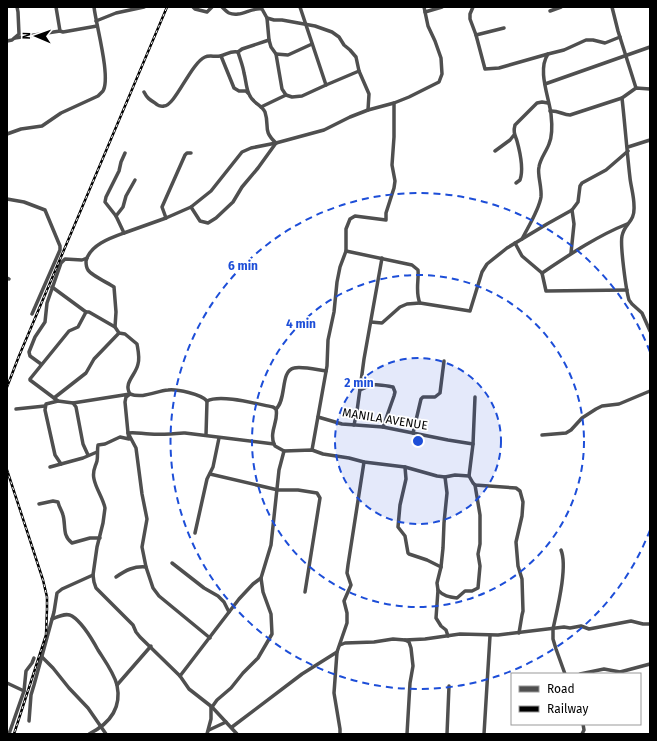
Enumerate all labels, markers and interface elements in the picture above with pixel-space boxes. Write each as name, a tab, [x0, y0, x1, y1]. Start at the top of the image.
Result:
north arrow	[16, 16, 56, 56]
text: N	[20, 32, 33, 40]
text: 6 min	[228, 259, 258, 273]
text: 4 min	[286, 317, 316, 331]
text: 2 min	[344, 376, 374, 390]
street label: MANILA AVENUE	[341, 405, 429, 433]
centre of rings	[411, 434, 425, 448]
legend	[511, 673, 641, 725]
text: Road	[547, 682, 575, 696]
text: Railway	[547, 702, 588, 716]

